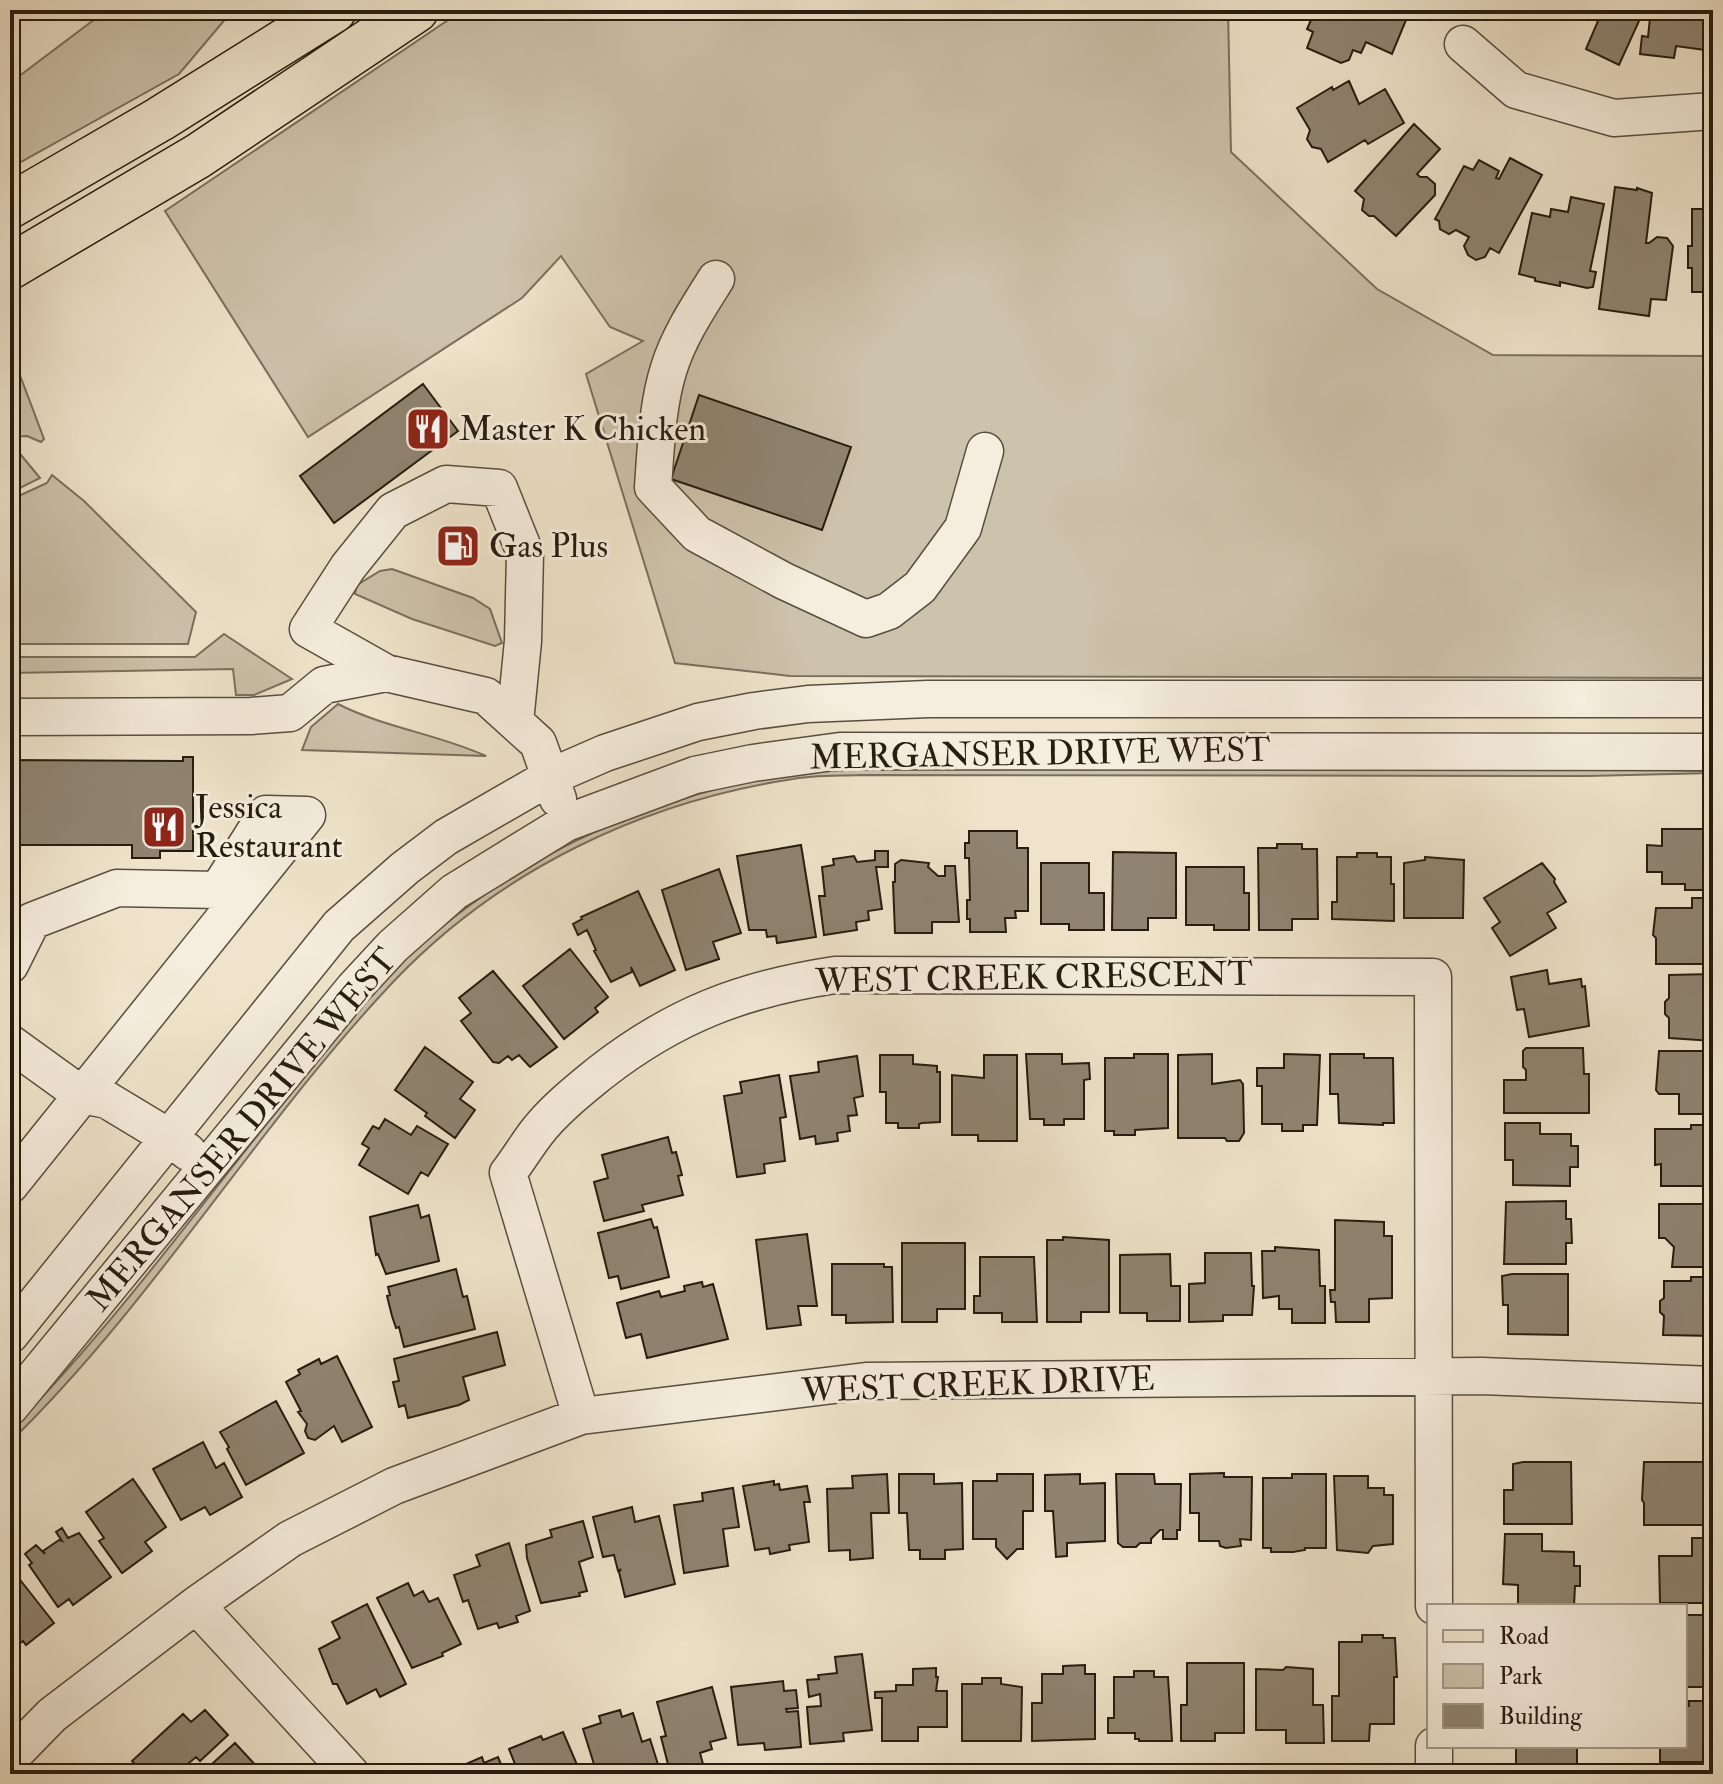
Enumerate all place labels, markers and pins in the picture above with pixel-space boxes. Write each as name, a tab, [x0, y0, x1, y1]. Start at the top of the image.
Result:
restaurant icon: Master K Chicken	[404, 405, 452, 453]
place label: Master K Chicken	[459, 408, 706, 451]
fuel station icon: Gas Plus	[434, 522, 482, 570]
place label: Gas Plus	[489, 525, 608, 568]
place label: Jessica Restaurant	[194, 786, 343, 868]
restaurant icon: Jessica Restaurant	[140, 803, 188, 851]

